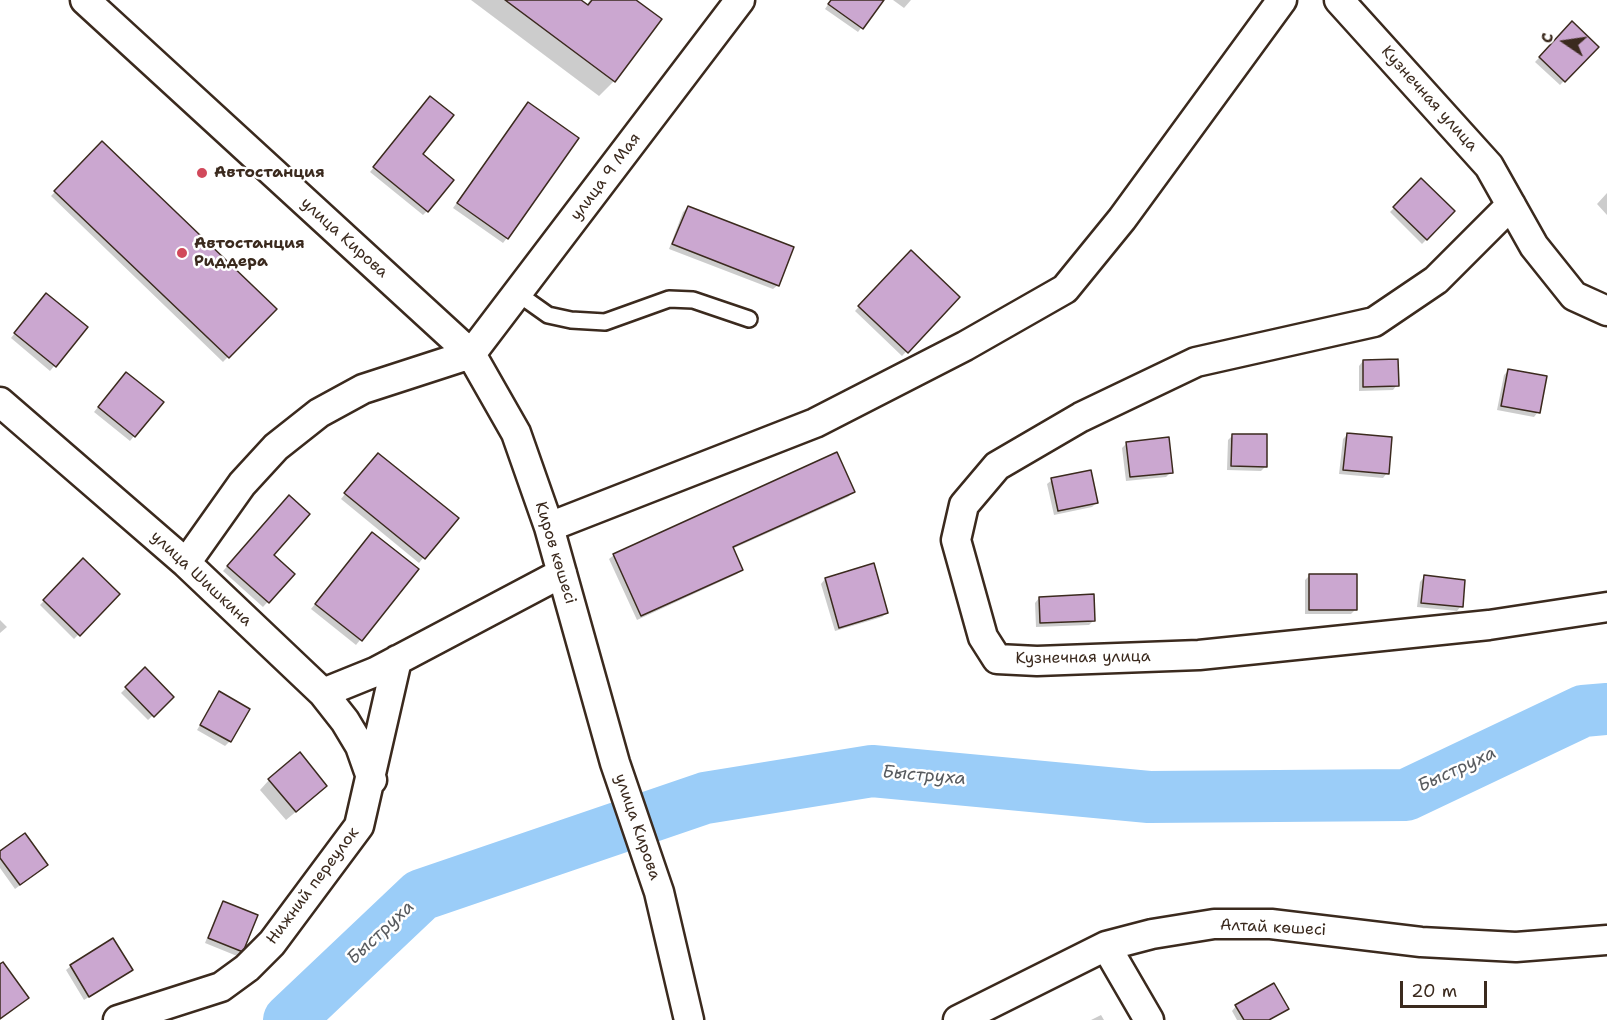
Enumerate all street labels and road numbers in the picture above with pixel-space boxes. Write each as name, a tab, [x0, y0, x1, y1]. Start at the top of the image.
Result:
street label: Кузнечная улица	[1377, 42, 1481, 156]
street label: улица 9 Мая	[567, 129, 645, 225]
street label: улица Кирова	[296, 194, 392, 282]
street label: Киров көшесі	[530, 500, 580, 606]
street label: улица Шишкина	[146, 527, 256, 631]
street label: Кузнечная улица	[1015, 647, 1151, 669]
street label: улица Кирова	[610, 771, 664, 883]
street label: Нижний переулок	[263, 824, 363, 948]
street label: Алтай көшесі	[1219, 916, 1327, 940]

